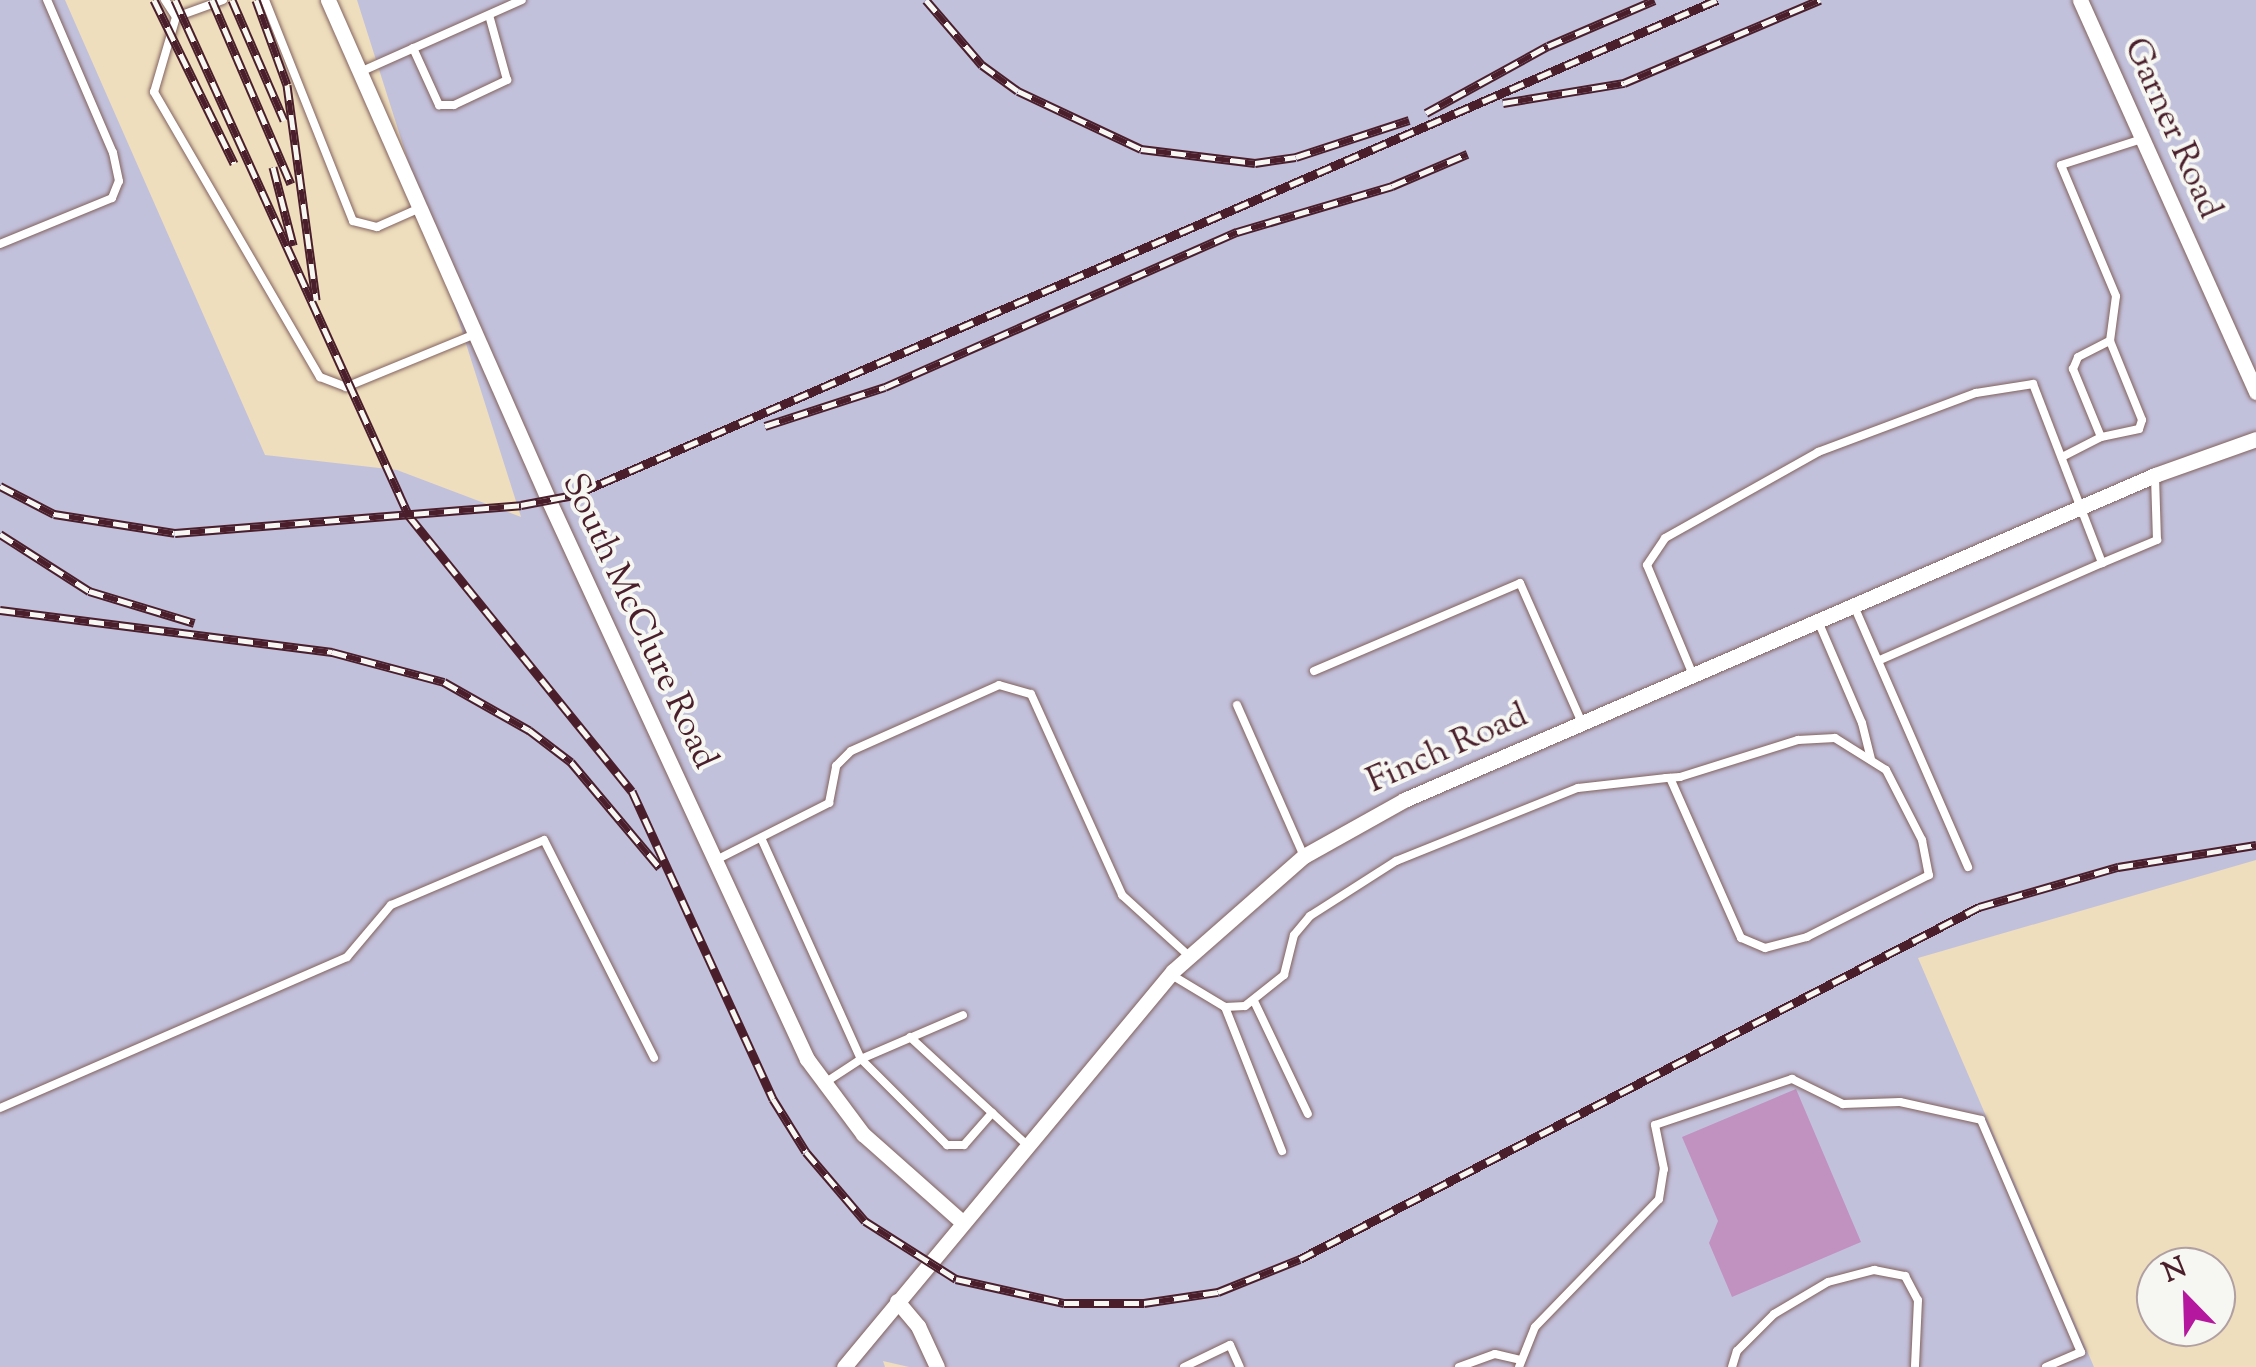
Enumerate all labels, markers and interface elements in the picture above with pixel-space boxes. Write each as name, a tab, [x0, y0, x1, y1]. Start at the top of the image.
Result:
street label: Garner Road	[2113, 32, 2229, 226]
street label: South McClure Road	[551, 468, 725, 776]
street label: Finch Road	[1361, 696, 1535, 804]
north arrow	[2136, 1247, 2236, 1347]
text: N	[2157, 1248, 2193, 1294]

